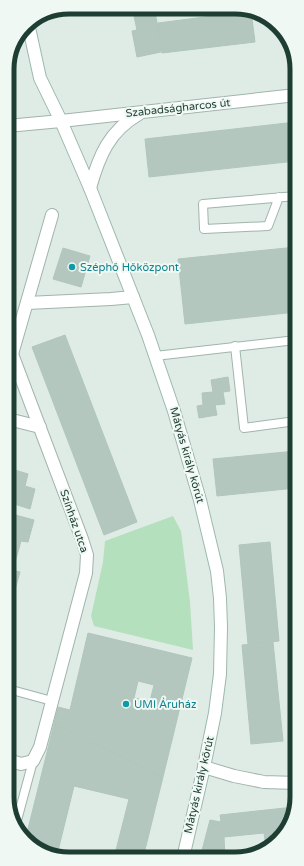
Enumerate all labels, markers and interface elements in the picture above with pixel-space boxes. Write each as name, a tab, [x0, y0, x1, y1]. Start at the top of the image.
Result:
street label: Szabadságharcos út	[125, 96, 231, 120]
place label: Széphő Hőközpont	[80, 261, 179, 274]
marker: Széphő Hőközpont	[67, 262, 77, 272]
street label: Mátyás király körút	[167, 405, 207, 505]
street label: Színház utca	[57, 488, 91, 554]
place label: UMI Áruház	[134, 697, 197, 711]
marker: UMI Áruház	[121, 699, 131, 709]
street label: Mátyás király körút	[181, 735, 217, 835]

